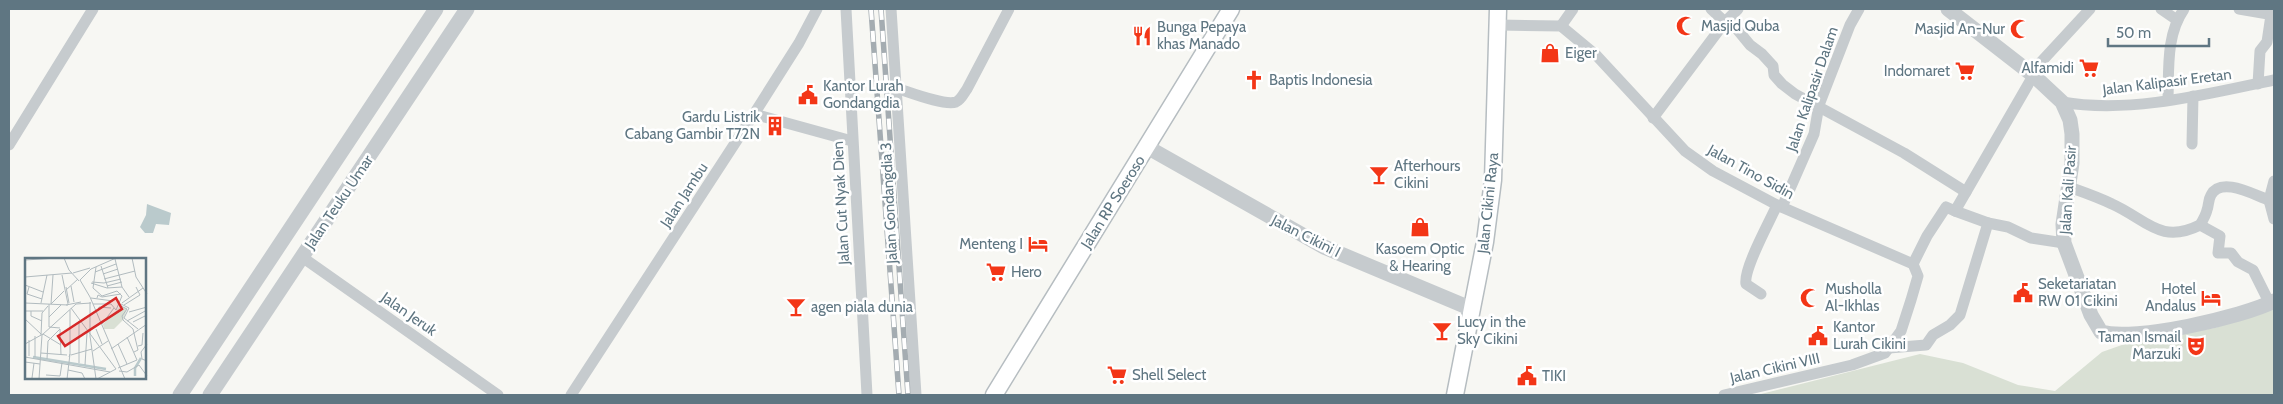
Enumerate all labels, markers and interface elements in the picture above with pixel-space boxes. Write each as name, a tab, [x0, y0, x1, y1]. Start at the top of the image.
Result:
mosque icon: Masjid Quba	[1675, 15, 1697, 37]
scale bar	[2108, 15, 2209, 47]
place label: Masjid Quba	[1701, 17, 1780, 35]
place label: Bunga Pepaya khas Manado	[1157, 18, 1247, 53]
mosque icon: Masjid An-Nur	[2009, 18, 2031, 40]
place label: Masjid An-Nur	[1914, 20, 2005, 38]
street label: Jalan Kalipasir Dalam	[1782, 24, 1842, 155]
text: 50 m	[2116, 24, 2151, 42]
restaurant icon: Bunga Pepaya khas Manado	[1131, 25, 1153, 47]
shop icon: Eiger	[1539, 42, 1561, 64]
place label: Eiger	[1565, 44, 1597, 62]
supermarket icon: Alfamidi	[2078, 57, 2100, 79]
place label: Alfamidi	[2021, 59, 2074, 77]
supermarket icon: Indomaret	[1954, 60, 1976, 82]
place label: Indomaret	[1884, 62, 1950, 80]
street label: Jalan Kalipasir Eretan	[2100, 65, 2233, 99]
church icon: Baptis Indonesia	[1243, 69, 1265, 91]
place label: Baptis Indonesia	[1269, 71, 1373, 89]
place label: Kantor Lurah Gondangdia	[823, 77, 904, 112]
public building icon: Kantor Lurah Gondangdia	[797, 84, 819, 106]
place label: Gardu Listrik Cabang Gambir T72N	[625, 108, 760, 143]
building icon: Gardu Listrik Cabang Gambir T72N	[764, 115, 786, 137]
street label: Jalan Tino Sidin	[1704, 140, 1797, 203]
street label: Jalan Cut Nyak Dien	[829, 141, 853, 266]
street label: Jalan Gondangdia 3	[877, 142, 901, 265]
street label: Jalan Kali Pasir	[2056, 145, 2080, 236]
street label: Jalan Teuku Umar	[300, 151, 377, 253]
street label: Jalan Cikini Raya	[1474, 151, 1502, 255]
street label: Jalan RP Soeroso	[1077, 152, 1149, 253]
place label: Afterhours Cikini	[1394, 157, 1461, 192]
street label: Jalan Jambu	[656, 159, 712, 232]
bar icon: Afterhours Cikini	[1368, 164, 1390, 186]
street label: Jalan Cikini I	[1268, 211, 1343, 261]
shop icon: Kasoem Optic & Hearing	[1409, 216, 1431, 238]
hotel icon: Menteng I	[1027, 233, 1049, 255]
place label: Menteng I	[959, 235, 1023, 253]
place label: Kasoem Optic & Hearing	[1375, 240, 1465, 275]
inset map	[25, 258, 146, 379]
supermarket icon: Hero	[985, 261, 1007, 283]
place label: Hero	[1011, 263, 1042, 281]
place label: Seketariatan RW 01 Cikini	[2038, 275, 2118, 310]
place label: Musholla Al-Ikhlas	[1825, 280, 1883, 315]
place label: Hotel Andalus	[2145, 280, 2196, 315]
public building icon: Seketariatan RW 01 Cikini	[2012, 282, 2034, 304]
mosque icon: Musholla Al-Ikhlas	[1799, 287, 1821, 309]
hotel icon: Hotel Andalus	[2200, 287, 2222, 309]
street label: Jalan Jeruk	[377, 288, 441, 340]
bar icon: agen piala dunia	[785, 296, 807, 318]
place label: agen piala dunia	[811, 298, 914, 316]
place label: Lucy in the Sky Cikini	[1457, 313, 1526, 348]
place label: Kantor Lurah Cikini	[1833, 318, 1906, 353]
bar icon: Lucy in the Sky Cikini	[1431, 320, 1453, 342]
public building icon: Kantor Lurah Cikini	[1807, 325, 1829, 347]
place label: Taman Ismail Marzuki	[2098, 328, 2181, 363]
theatre icon: Taman Ismail Marzuki	[2185, 335, 2207, 357]
street label: Jalan Cikini VIII	[1727, 349, 1822, 387]
supermarket icon: Shell Select	[1106, 364, 1128, 386]
public building icon: TIKI	[1516, 365, 1538, 387]
place label: Shell Select	[1132, 366, 1206, 384]
place label: TIKI	[1542, 367, 1566, 385]

